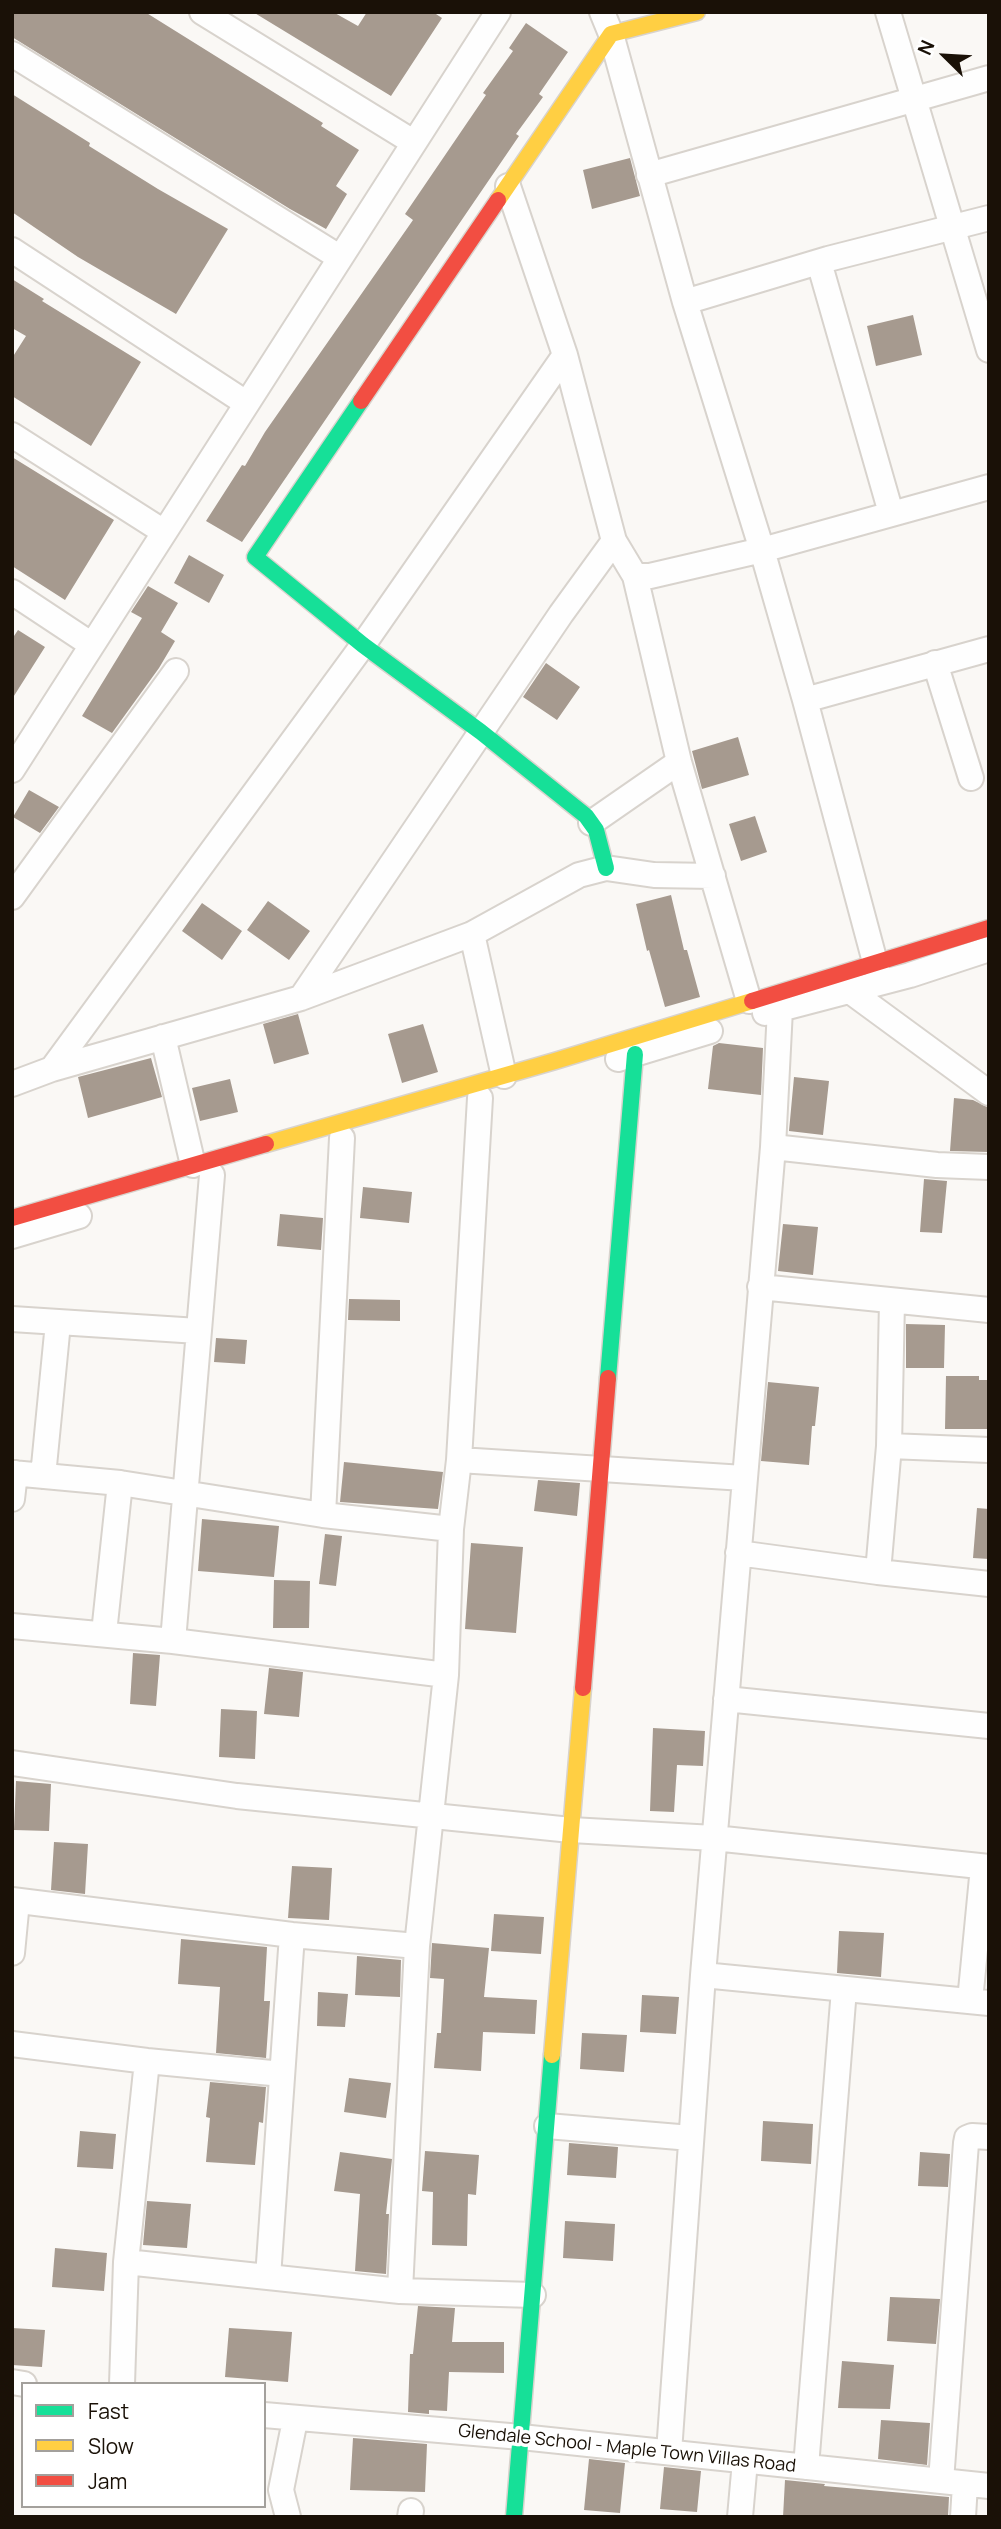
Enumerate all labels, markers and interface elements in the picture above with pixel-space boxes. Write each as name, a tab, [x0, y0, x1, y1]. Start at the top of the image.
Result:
north arrow	[910, 21, 980, 91]
text: N	[911, 36, 940, 59]
legend	[21, 2382, 266, 2508]
text: Fast	[88, 2397, 129, 2425]
street label: Glendale School - Maple Town Villas Road	[457, 2421, 797, 2477]
text: Slow	[88, 2432, 134, 2460]
text: Jam	[88, 2467, 127, 2495]

